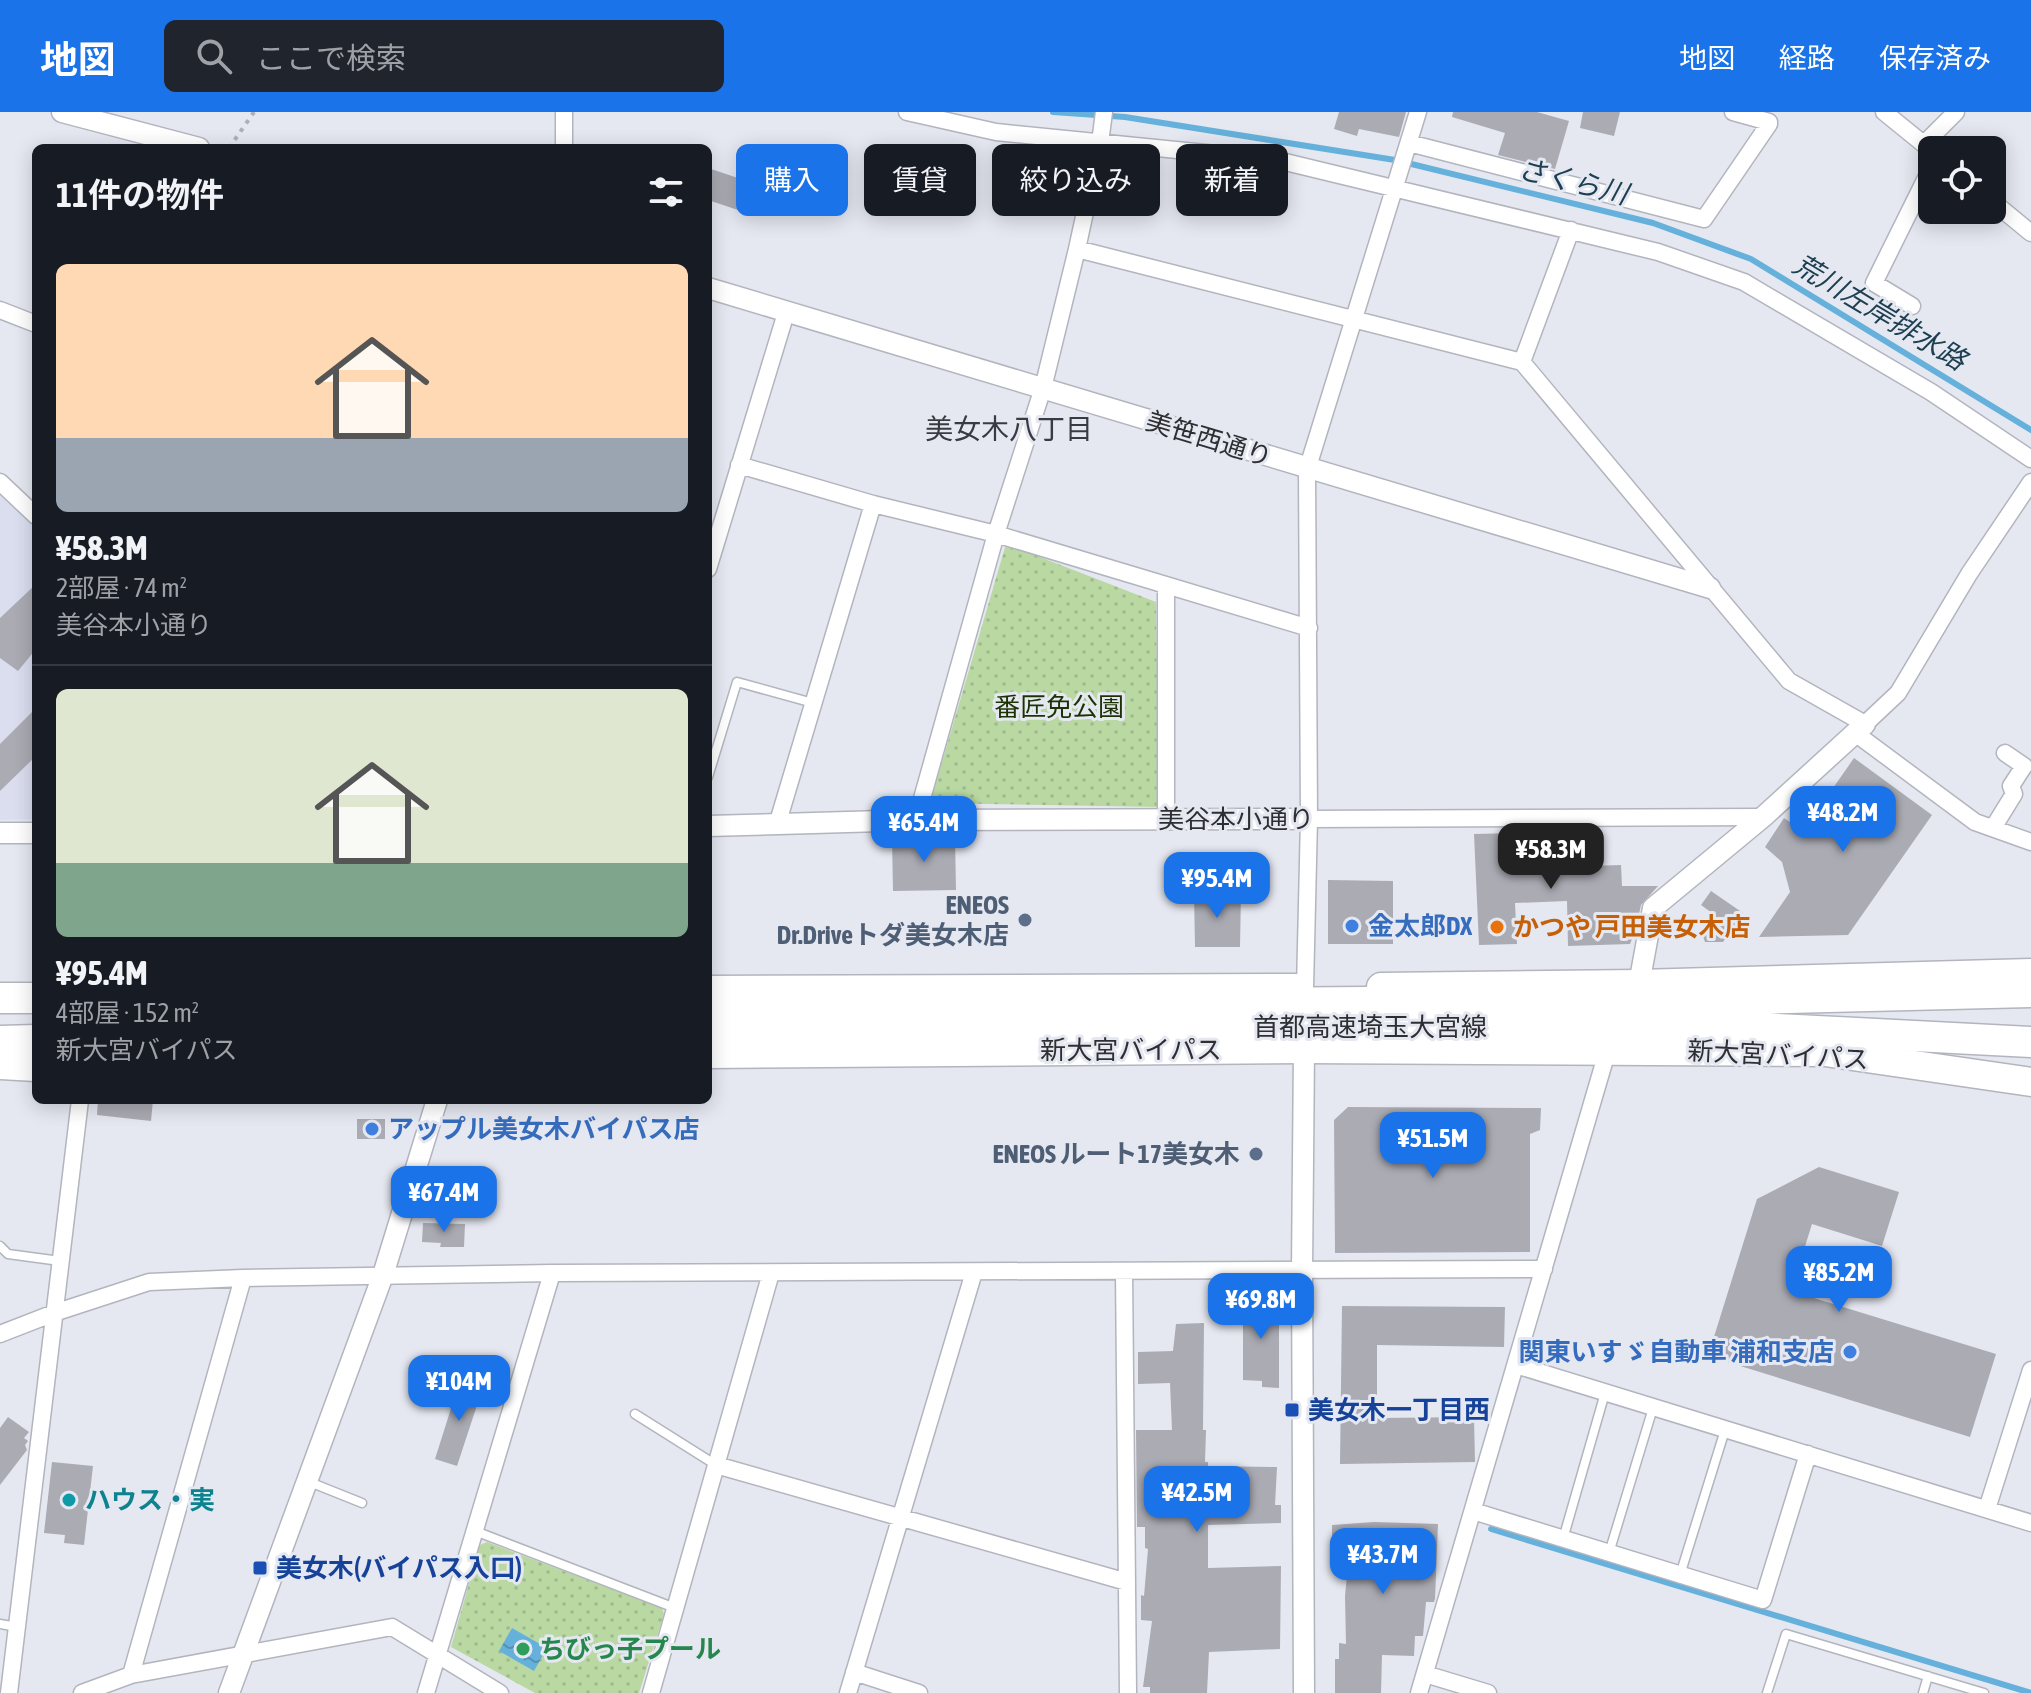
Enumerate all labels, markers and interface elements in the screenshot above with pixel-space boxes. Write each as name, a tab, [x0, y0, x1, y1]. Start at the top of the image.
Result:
search box	[164, 20, 724, 92]
icon: search	[192, 34, 236, 78]
text: 地図	[40, 38, 116, 81]
text: ここで検索	[256, 41, 406, 75]
text: 地図	[1679, 42, 1735, 74]
text: 経路	[1779, 42, 1835, 74]
text: 保存済み	[1879, 42, 1991, 74]
map controls	[1918, 136, 2006, 224]
button: locate	[1918, 136, 2006, 224]
chip: 購入	[736, 144, 848, 216]
chip: 賃貸	[864, 144, 976, 216]
chip: 絞り込み	[992, 144, 1160, 216]
chip: 新着	[1176, 144, 1288, 216]
water label: さくら川	[1515, 152, 1634, 211]
icon: filters	[644, 170, 688, 214]
text: 11件の物件	[56, 175, 224, 214]
water label: 荒川左岸排水路	[1788, 248, 1974, 377]
icon: home	[300, 316, 444, 460]
street label: 美笹西通り	[1142, 406, 1276, 472]
district label: 美女木八丁目	[925, 413, 1093, 445]
text: ¥58.3M	[56, 528, 148, 567]
text: 2部屋 · 74 m²	[56, 573, 187, 603]
text: 美谷本小通り	[56, 610, 212, 640]
park label: 番匠免公園	[994, 692, 1124, 722]
icon: home	[300, 741, 444, 885]
pin: ¥48.2M	[1778, 786, 1908, 854]
pin: ¥65.4M	[859, 796, 989, 864]
text: ¥48.2M	[1808, 797, 1878, 827]
street label: 美谷本小通り	[1158, 804, 1314, 834]
text: ¥65.4M	[889, 807, 959, 837]
pin: ¥58.3M	[1486, 823, 1616, 891]
text: ¥58.3M	[1516, 834, 1586, 864]
pin: ¥95.4M	[1152, 852, 1282, 920]
text: ¥95.4M	[1182, 863, 1252, 893]
place label: ENEOS Dr.Driveトダ美女木店	[777, 890, 1009, 950]
marker: ENEOS Dr.Driveトダ美女木店	[1016, 911, 1034, 929]
place label: 金太郎DX	[1368, 911, 1472, 941]
place label: かつや 戸田美女木店	[1513, 912, 1751, 942]
marker: 金太郎DX	[1343, 917, 1361, 935]
marker: かつや 戸田美女木店	[1488, 918, 1506, 936]
text: ¥95.4M	[56, 953, 148, 992]
text: 4部屋 · 152 m²	[56, 998, 199, 1028]
street label: 首都高速埼玉大宮線	[1253, 1012, 1487, 1042]
text: 新大宮バイパス	[56, 1035, 237, 1065]
street label: 新大宮バイパス	[1040, 1035, 1222, 1065]
street label: 新大宮バイパス	[1687, 1035, 1869, 1075]
pin: ¥51.5M	[1368, 1112, 1498, 1180]
place label: アップル美女木バイパス店	[388, 1114, 699, 1144]
marker: アップル美女木バイパス店	[363, 1120, 381, 1138]
text: ¥51.5M	[1398, 1123, 1468, 1153]
place label: ENEOS ルート17美女木	[992, 1139, 1240, 1169]
marker: ENEOS ルート17美女木	[1247, 1145, 1265, 1163]
pin: ¥67.4M	[379, 1166, 509, 1234]
text: ¥67.4M	[409, 1177, 479, 1207]
pin: ¥85.2M	[1774, 1246, 1904, 1314]
text: ¥85.2M	[1804, 1257, 1874, 1287]
pin: ¥69.8M	[1196, 1273, 1326, 1341]
text: ¥69.8M	[1226, 1284, 1296, 1314]
place label: 関東いすゞ自動車 浦和支店	[1518, 1337, 1834, 1367]
marker: 関東いすゞ自動車 浦和支店	[1841, 1343, 1859, 1361]
pin: ¥104M	[403, 1355, 515, 1423]
text: ¥104M	[426, 1366, 492, 1396]
place label: 美女木一丁目西	[1308, 1395, 1490, 1425]
marker: 美女木一丁目西	[1283, 1401, 1301, 1419]
pin: ¥42.5M	[1132, 1466, 1262, 1534]
text: ¥42.5M	[1162, 1477, 1232, 1507]
place label: ハウス・実	[85, 1485, 215, 1515]
marker: ハウス・実	[60, 1491, 78, 1509]
pin: ¥43.7M	[1318, 1528, 1448, 1596]
text: ¥43.7M	[1348, 1539, 1418, 1569]
place label: 美女木(バイパス入口)	[276, 1553, 522, 1583]
marker: 美女木(バイパス入口)	[251, 1559, 269, 1577]
place label: ちびっ子プール	[539, 1634, 721, 1664]
marker: ちびっ子プール	[514, 1640, 532, 1658]

